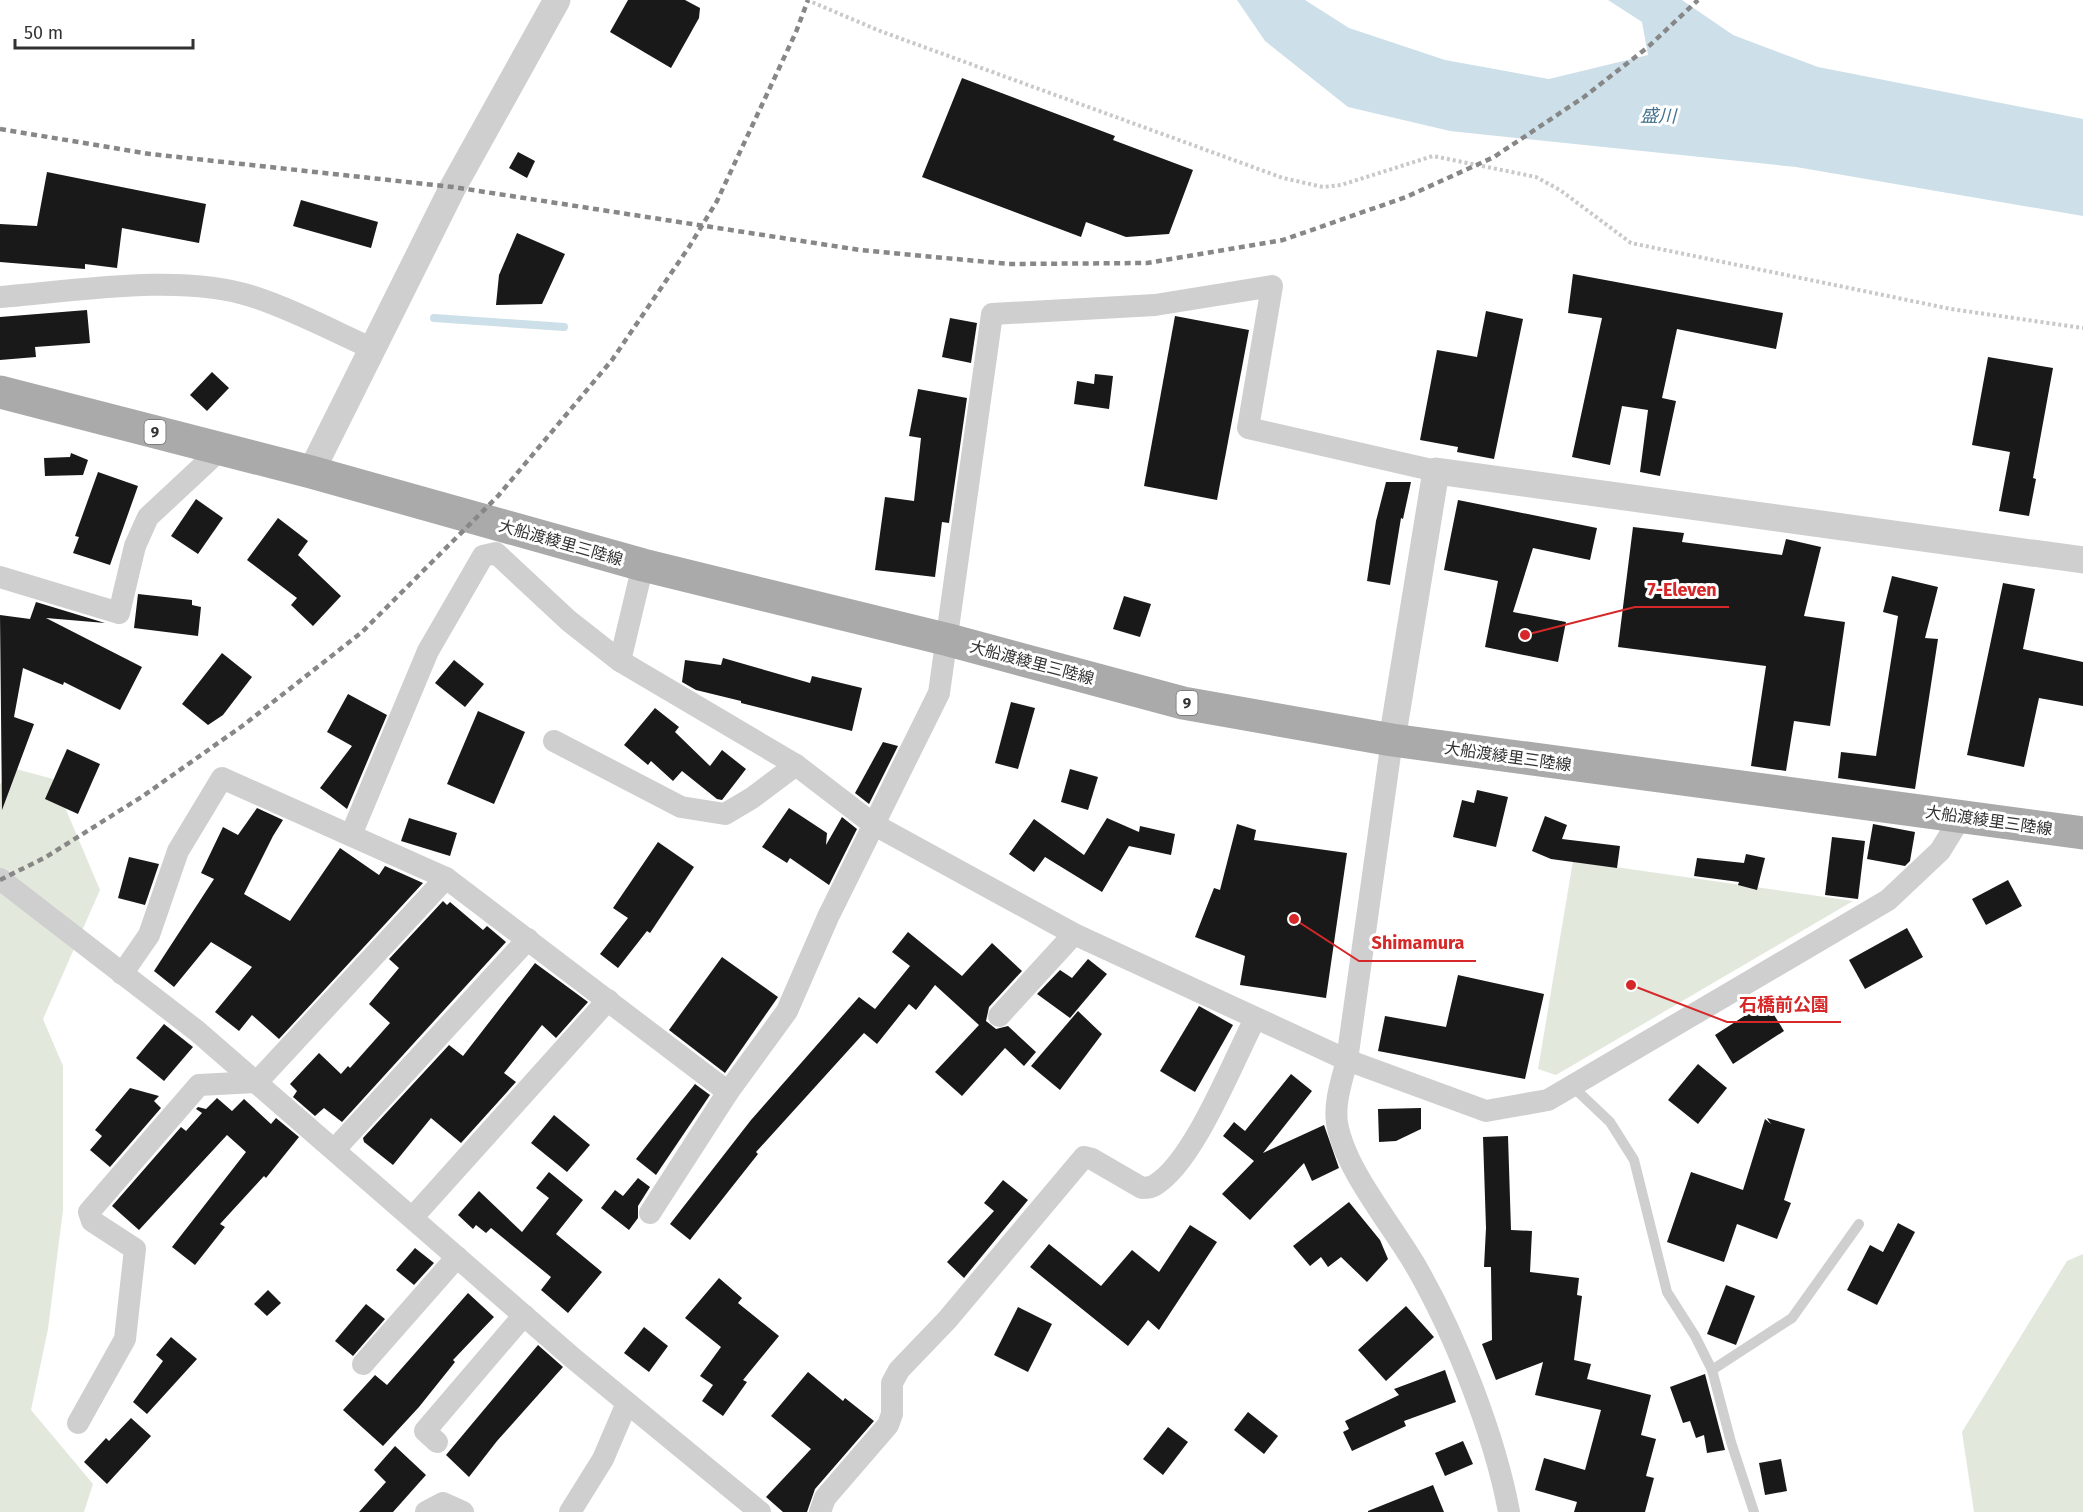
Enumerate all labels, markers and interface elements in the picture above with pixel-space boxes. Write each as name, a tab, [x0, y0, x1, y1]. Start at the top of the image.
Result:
scale bar	[15, 12, 194, 50]
text: 50 m	[24, 22, 63, 44]
water label: 盛川	[1640, 105, 1678, 127]
road number: 9	[144, 420, 166, 444]
street label: 大船渡綾里三陸線	[497, 516, 625, 569]
callout: 7-Eleven	[1635, 571, 1729, 607]
text: 7-Eleven	[1647, 579, 1717, 601]
street label: 大船渡綾里三陸線	[968, 637, 1096, 688]
road number: 9	[1176, 691, 1198, 715]
street label: 大船渡綾里三陸線	[1443, 738, 1573, 775]
street label: 大船渡綾里三陸線	[1924, 802, 2054, 839]
callout: Shimamura	[1359, 925, 1476, 961]
text: Shimamura	[1372, 932, 1465, 954]
callout: 石橋前公園	[1727, 986, 1841, 1022]
text: 石橋前公園	[1739, 994, 1829, 1016]

